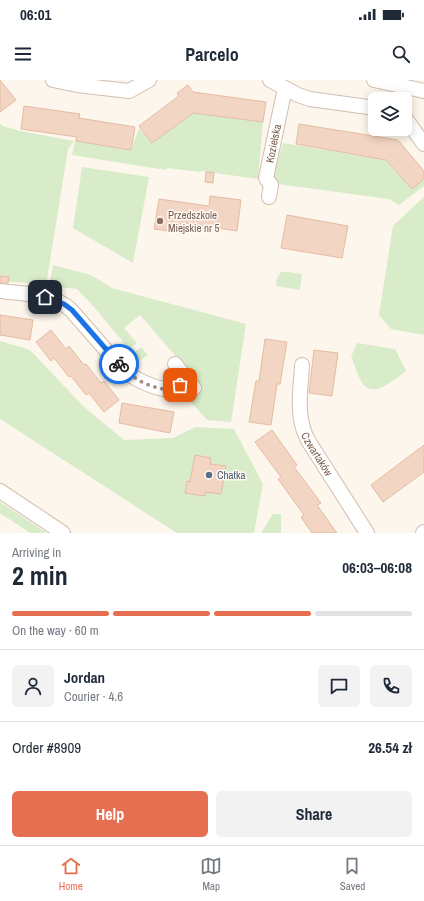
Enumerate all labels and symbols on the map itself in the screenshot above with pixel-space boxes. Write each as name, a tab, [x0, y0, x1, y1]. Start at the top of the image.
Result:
street label: Kozielska	[262, 123, 284, 164]
place label: Przedszkole Miejskie nr 5	[168, 208, 220, 235]
marker: Przedszkole Miejskie nr 5	[155, 216, 165, 226]
pin	[28, 280, 62, 314]
courier	[99, 344, 139, 384]
pin	[163, 368, 197, 402]
street label: Czwartaków	[298, 430, 336, 479]
place label: Chatka	[217, 468, 246, 482]
marker: Chatka	[204, 470, 214, 480]

